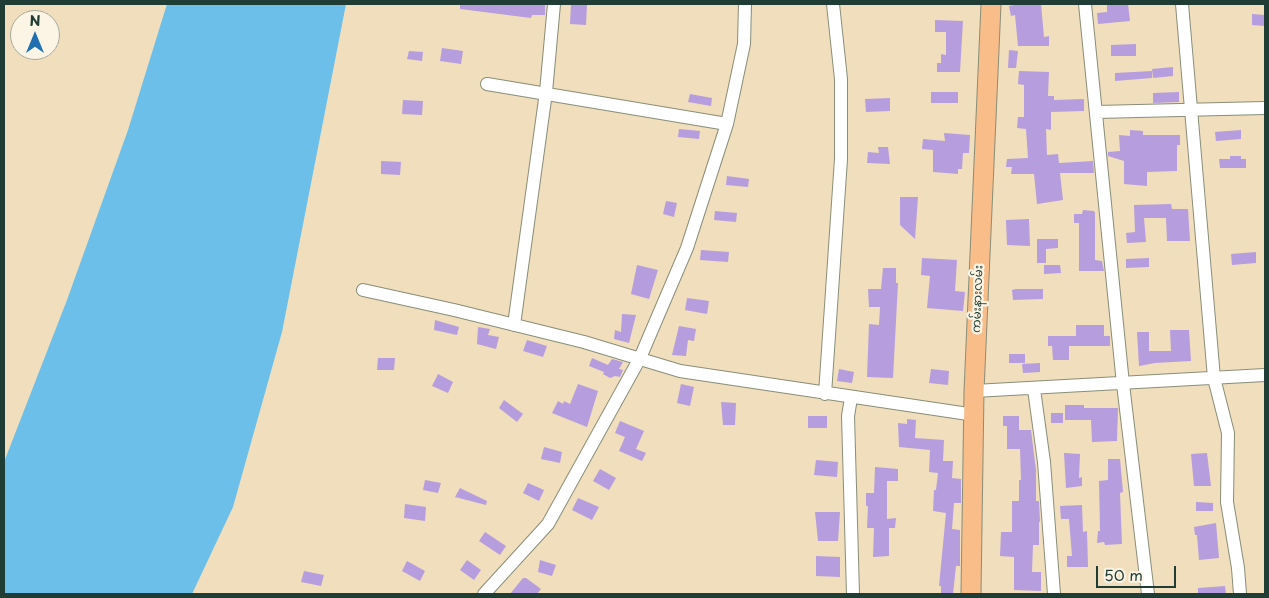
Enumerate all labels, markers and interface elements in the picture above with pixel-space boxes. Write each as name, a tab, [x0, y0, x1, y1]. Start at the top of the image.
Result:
north arrow	[10, 10, 60, 60]
text: N	[29, 10, 41, 31]
street label: ကမ်းနားလမ်း	[970, 265, 986, 333]
scale bar	[1099, 556, 1179, 588]
text: 50 m	[1104, 563, 1143, 586]

